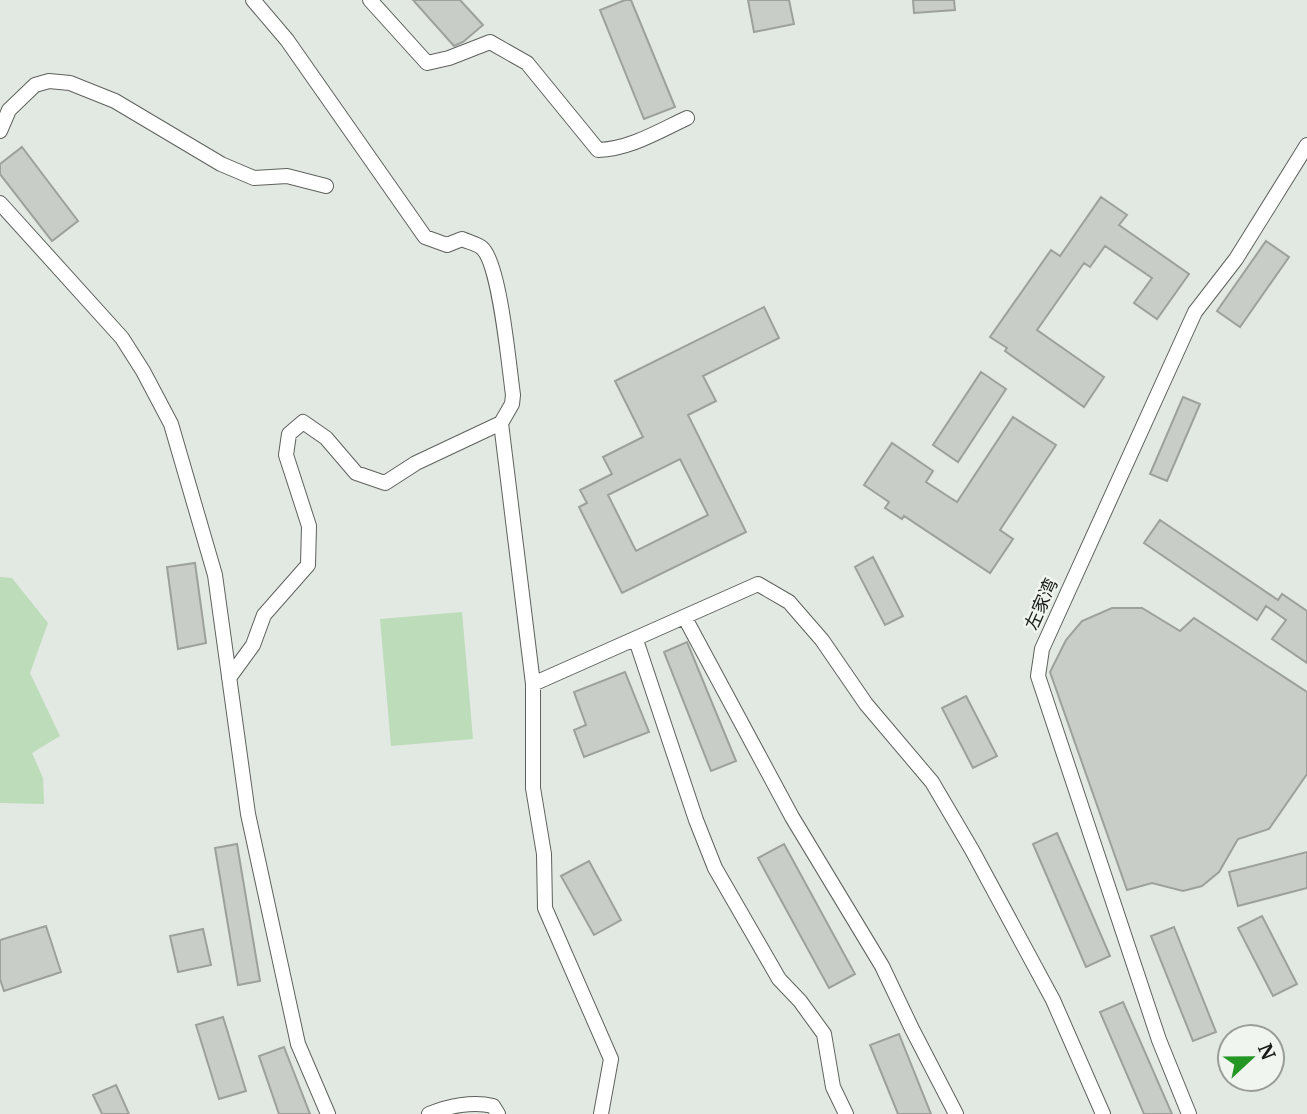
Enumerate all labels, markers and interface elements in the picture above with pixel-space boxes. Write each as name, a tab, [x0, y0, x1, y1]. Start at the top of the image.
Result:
street label: 左家湾	[1020, 575, 1062, 633]
north arrow	[1216, 1023, 1286, 1093]
text: N	[1253, 1040, 1281, 1063]

